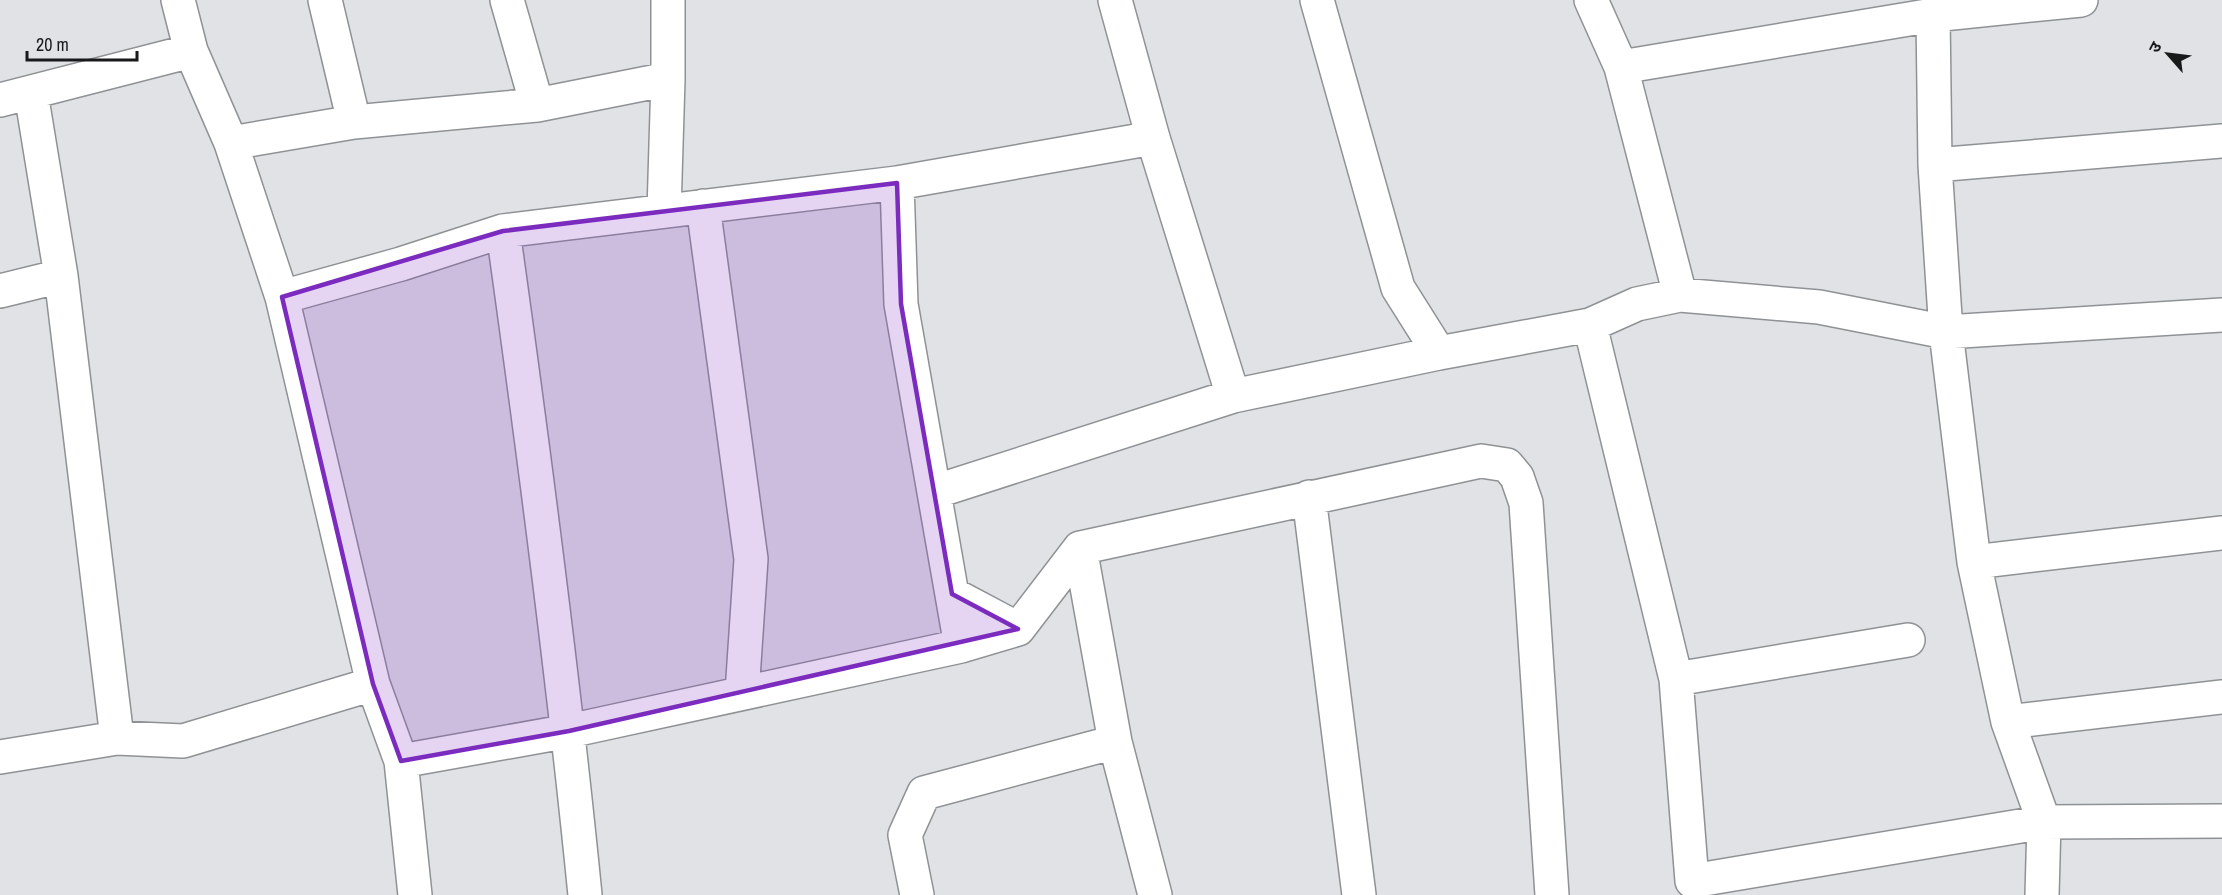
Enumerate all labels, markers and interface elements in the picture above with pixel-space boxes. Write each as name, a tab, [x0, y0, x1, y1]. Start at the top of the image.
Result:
scale bar	[27, 24, 136, 62]
north arrow	[2138, 24, 2198, 84]
text: 20 m	[36, 32, 69, 57]
text: उ	[2143, 37, 2167, 56]

